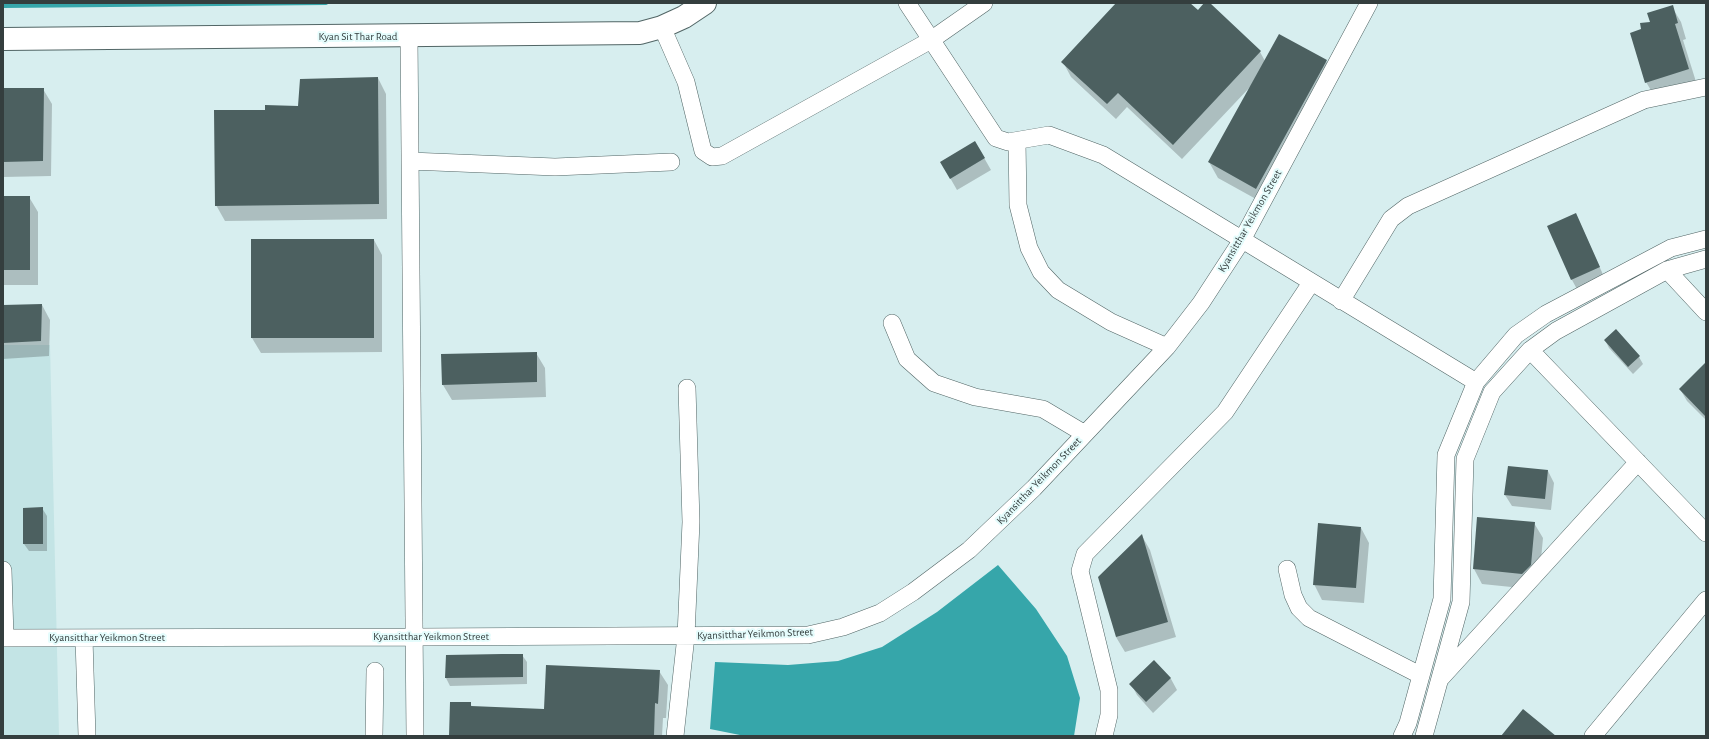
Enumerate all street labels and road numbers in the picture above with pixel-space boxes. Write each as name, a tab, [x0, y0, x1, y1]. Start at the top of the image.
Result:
street label: Kyan Sit Thar Road	[318, 30, 398, 44]
street label: Kyansitthar Yeikmon Street	[1215, 167, 1285, 275]
street label: Kyansitthar Yeikmon Street	[994, 435, 1084, 527]
street label: Kyansitthar Yeikmon Street	[697, 625, 813, 643]
street label: Kyansitthar Yeikmon Street	[373, 630, 489, 644]
street label: Kyansitthar Yeikmon Street	[49, 631, 165, 645]

